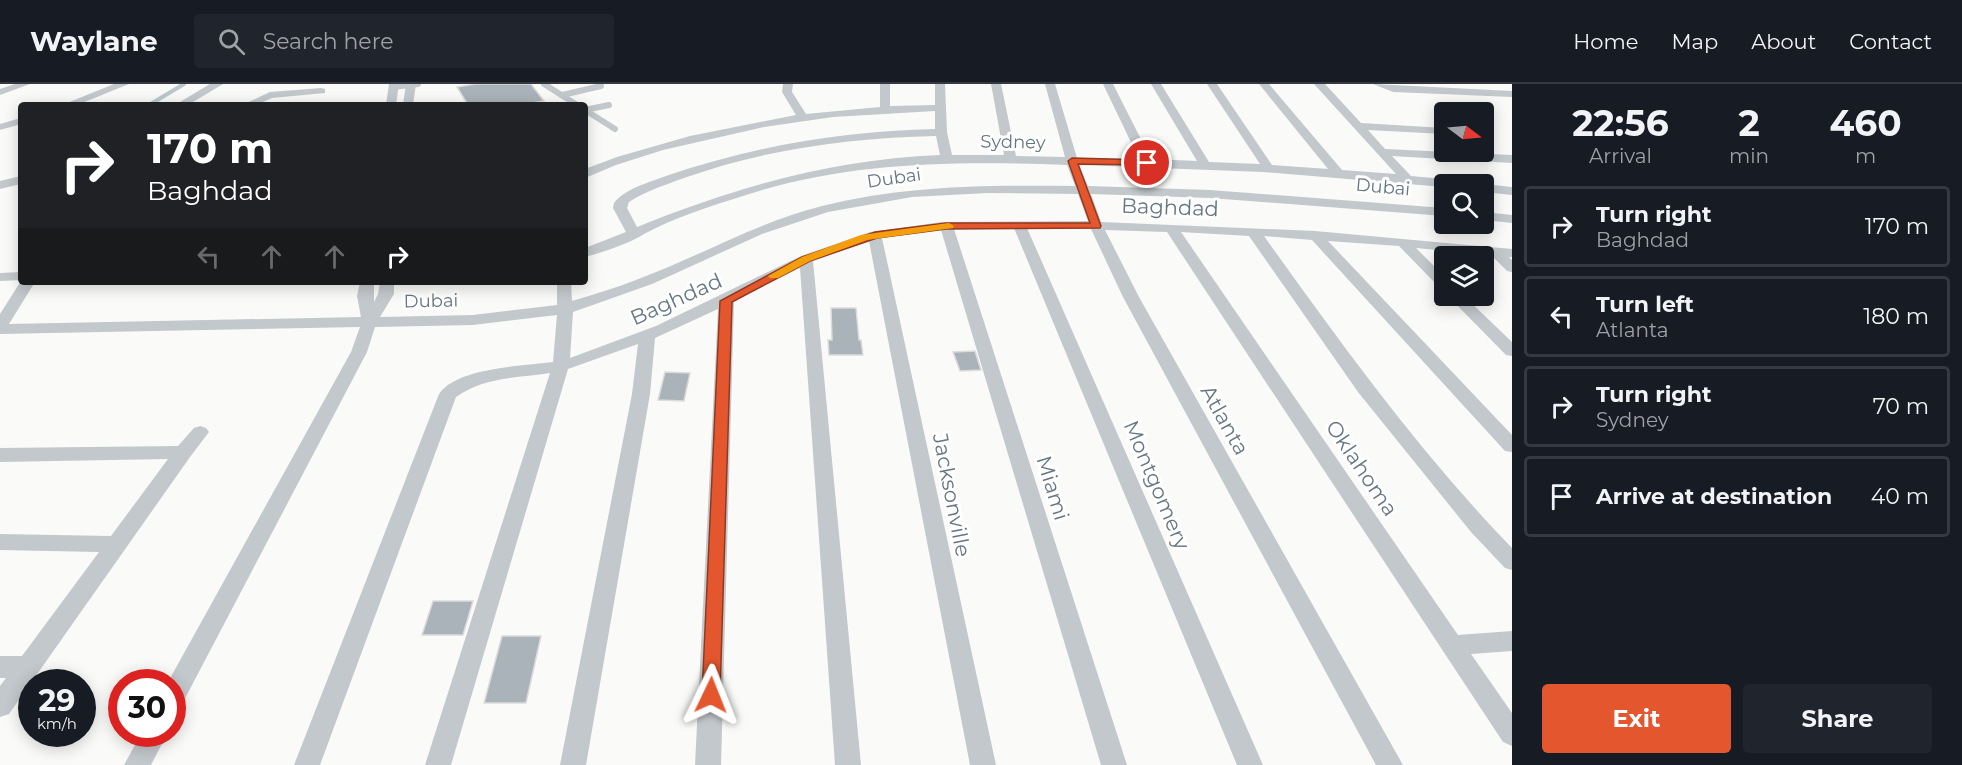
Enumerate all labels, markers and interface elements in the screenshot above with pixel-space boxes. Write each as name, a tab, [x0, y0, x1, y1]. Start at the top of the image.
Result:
search box	[194, 14, 614, 68]
text: Waylane	[30, 24, 158, 58]
icon: search	[215, 25, 248, 58]
text: Search here	[263, 28, 393, 55]
text: Home	[1573, 29, 1638, 54]
text: Map	[1671, 29, 1718, 54]
text: About	[1751, 29, 1816, 54]
text: Contact	[1849, 29, 1932, 54]
text: 22:56	[1572, 101, 1669, 145]
text: 2	[1738, 101, 1760, 145]
text: 460	[1829, 101, 1902, 145]
north arrow	[1434, 102, 1494, 162]
map controls	[1434, 102, 1494, 306]
text: 170 m	[147, 122, 273, 174]
icon: right	[48, 126, 126, 204]
street label: Sydney	[980, 130, 1046, 154]
pin	[1121, 137, 1172, 188]
text: Arrival	[1589, 144, 1652, 168]
text: min	[1729, 144, 1769, 168]
text: m	[1855, 144, 1876, 168]
icon: arrive	[1130, 146, 1163, 179]
street label: Dubai	[865, 163, 923, 193]
text: Baghdad	[147, 174, 273, 207]
street label: Dubai	[1355, 174, 1411, 200]
button: search	[1434, 174, 1494, 234]
street label: Baghdad	[1121, 193, 1219, 221]
text: Turn right	[1596, 201, 1711, 228]
icon: right	[1545, 210, 1578, 243]
text: 170 m	[1865, 213, 1929, 240]
text: Baghdad	[1596, 228, 1689, 252]
icon: left	[192, 240, 225, 273]
icon: ahead	[255, 240, 288, 273]
icon: ahead	[318, 240, 351, 273]
icon: right	[381, 240, 414, 273]
button: layers	[1434, 246, 1494, 306]
street label: Baghdad	[626, 268, 726, 330]
street label: Dubai	[404, 290, 458, 312]
text: Turn left	[1596, 291, 1694, 318]
icon: left	[1545, 300, 1578, 333]
text: 180 m	[1863, 303, 1929, 330]
text: Atlanta	[1596, 318, 1669, 342]
street label: Atlanta	[1196, 381, 1254, 459]
text: Turn right	[1596, 381, 1711, 408]
icon: right	[1545, 390, 1578, 423]
text: 70 m	[1873, 393, 1929, 420]
text: Sydney	[1596, 408, 1669, 432]
street label: Oklahoma	[1321, 415, 1403, 521]
street label: Montgomery	[1119, 417, 1196, 554]
street label: Jacksonville	[928, 430, 976, 559]
street label: Miami	[1031, 453, 1075, 523]
icon: arrive	[1545, 480, 1578, 513]
text: Arrive at destination	[1596, 483, 1832, 510]
text: 40 m	[1871, 483, 1929, 510]
position arrow	[679, 663, 743, 727]
speed limit sign: 30	[108, 669, 186, 747]
text: 29	[39, 682, 75, 719]
button: Exit	[1542, 684, 1731, 753]
button: Share	[1743, 684, 1932, 753]
text: km/h	[37, 714, 77, 733]

